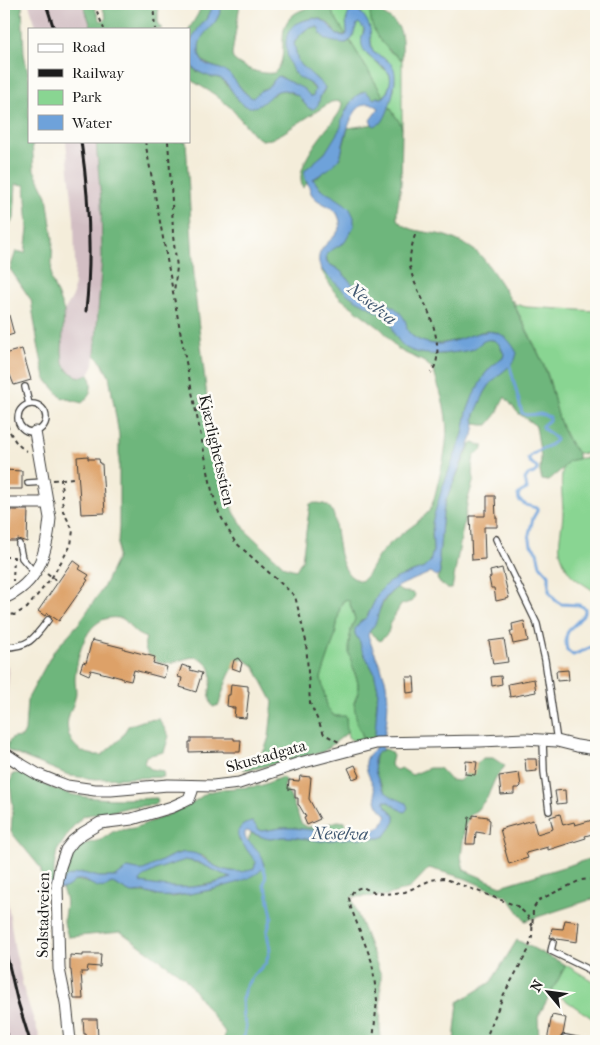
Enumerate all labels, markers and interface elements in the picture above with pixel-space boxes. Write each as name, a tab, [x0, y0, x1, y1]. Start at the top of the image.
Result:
legend	[28, 28, 190, 142]
text: Road	[72, 38, 106, 56]
text: Railway	[72, 64, 125, 82]
text: Park	[72, 88, 102, 106]
text: Water	[71, 114, 112, 132]
water label: Neselva	[343, 277, 401, 330]
street label: Kjærlighetsstien	[195, 393, 239, 508]
street label: Skustadgata	[224, 735, 309, 776]
water label: Neselva	[311, 823, 368, 845]
street label: Solstadveien	[33, 871, 53, 958]
north arrow	[522, 968, 572, 1018]
text: N	[527, 977, 547, 995]

